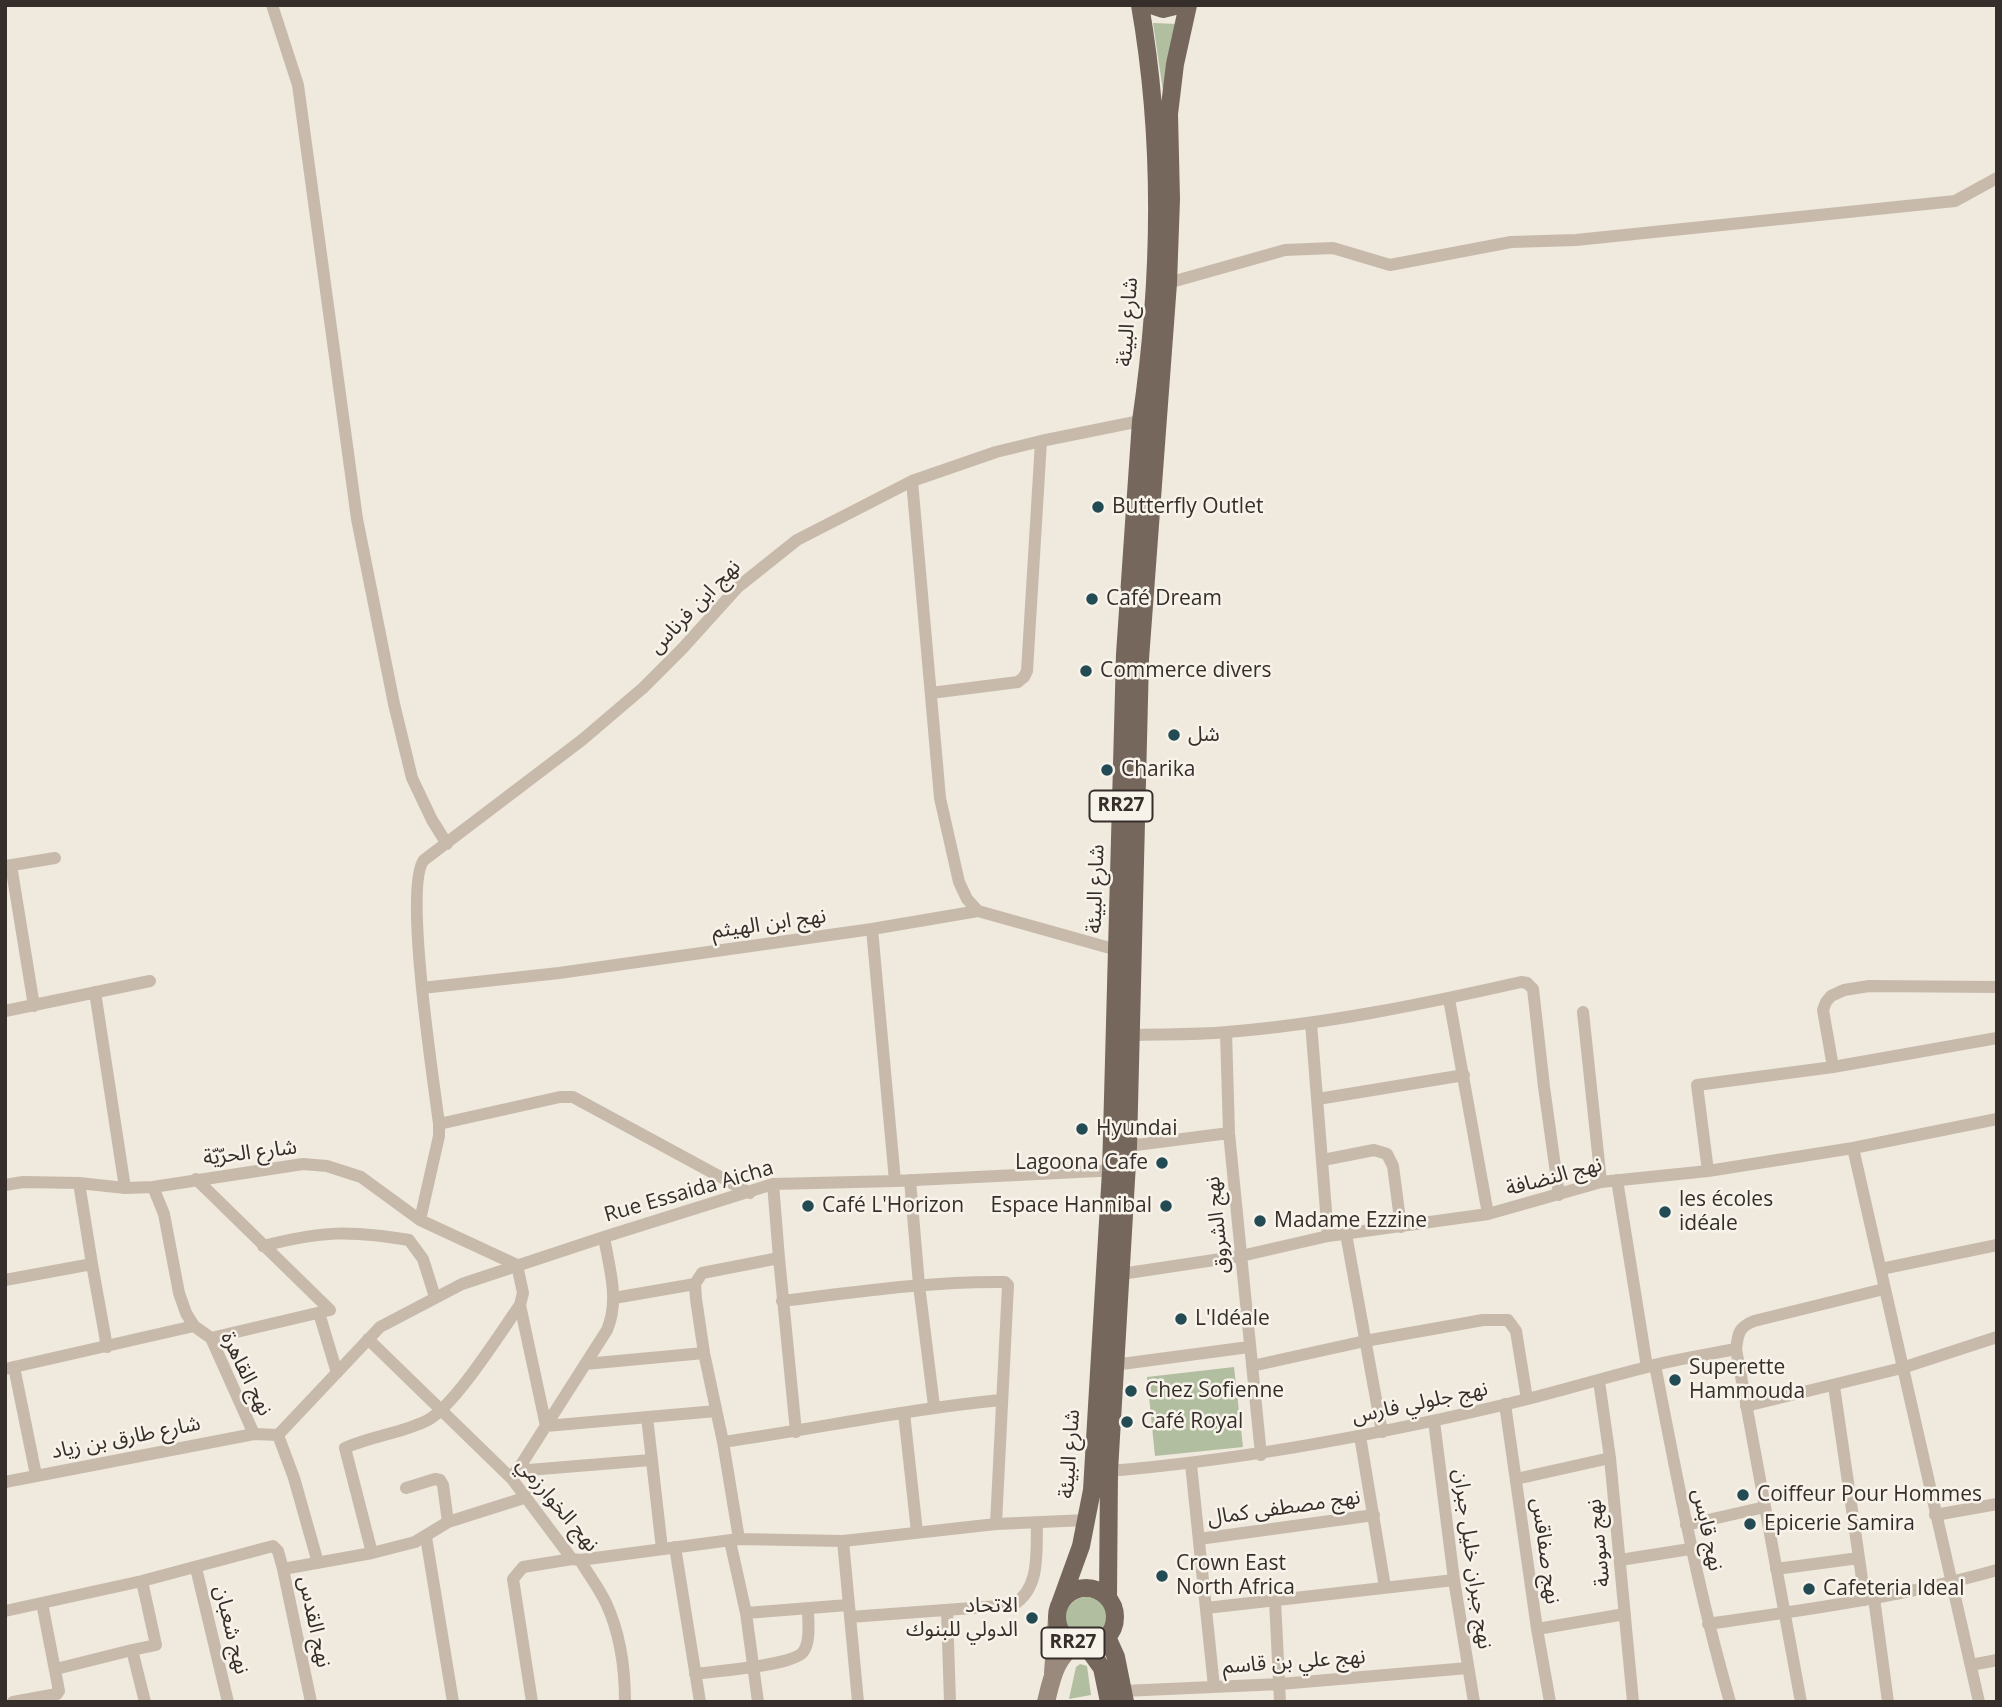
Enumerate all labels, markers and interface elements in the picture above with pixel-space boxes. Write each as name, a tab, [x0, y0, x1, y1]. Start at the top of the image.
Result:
street label: شارع البيئة	[1112, 277, 1144, 367]
place label: Butterfly Outlet	[1112, 494, 1263, 520]
marker: Butterfly Outlet	[1090, 499, 1106, 515]
street label: نهج ابن فرناس	[644, 555, 746, 659]
place label: Café Dream	[1106, 586, 1222, 612]
marker: Café Dream	[1084, 591, 1100, 607]
place label: Commerce divers	[1100, 658, 1271, 684]
marker: Commerce divers	[1078, 663, 1094, 679]
place label: شل	[1188, 722, 1220, 748]
marker: شل	[1166, 727, 1182, 743]
place label: Charika	[1121, 757, 1195, 783]
marker: Charika	[1099, 762, 1115, 778]
road number: RR27	[1090, 790, 1152, 821]
street label: شارع البيئة	[1082, 844, 1110, 934]
street label: نهج ابن الهيثم	[710, 903, 828, 945]
place label: Hyundai	[1096, 1116, 1178, 1142]
marker: Hyundai	[1074, 1121, 1090, 1137]
street label: شارع الحرّيّة	[202, 1135, 298, 1171]
place label: Lagoona Cafe	[1015, 1150, 1148, 1176]
street label: نهج النضافة	[1503, 1152, 1605, 1202]
marker: Lagoona Cafe	[1154, 1155, 1170, 1171]
street label: Rue Essaida Aicha	[601, 1156, 777, 1228]
street label: نهج الشروق	[1200, 1175, 1236, 1275]
place label: les écoles idéale	[1679, 1187, 1773, 1237]
place label: Café L'Horizon	[822, 1193, 964, 1219]
place label: Espace Hannibal	[990, 1193, 1152, 1219]
marker: Café L'Horizon	[800, 1198, 816, 1214]
marker: Espace Hannibal	[1158, 1198, 1174, 1214]
marker: les écoles idéale	[1657, 1204, 1673, 1220]
place label: Madame Ezzine	[1274, 1208, 1427, 1234]
marker: Madame Ezzine	[1252, 1213, 1268, 1229]
place label: L'Idéale	[1195, 1306, 1270, 1332]
marker: L'Idéale	[1173, 1311, 1189, 1327]
street label: نهج القاهرة	[215, 1328, 277, 1420]
place label: Superette Hammouda	[1689, 1355, 1805, 1405]
marker: Superette Hammouda	[1667, 1372, 1683, 1388]
street label: نهج جلولي فارس	[1350, 1376, 1490, 1430]
place label: Chez Sofienne	[1145, 1378, 1284, 1404]
marker: Chez Sofienne	[1123, 1383, 1139, 1399]
street label: شارع البيئة	[1054, 1409, 1086, 1499]
place label: Café Royal	[1141, 1409, 1243, 1435]
street label: شارع طارق بن زياد	[49, 1411, 203, 1465]
marker: Café Royal	[1119, 1414, 1135, 1430]
street label: نهج الخوارزمي	[510, 1453, 604, 1557]
street label: نهج جبران خليل جبران	[1447, 1467, 1497, 1651]
place label: Coiffeur Pour Hommes	[1757, 1482, 1982, 1508]
street label: نهج مصطفى كمال	[1206, 1485, 1362, 1531]
street label: نهج قابس	[1686, 1487, 1728, 1573]
marker: Coiffeur Pour Hommes	[1735, 1487, 1751, 1503]
street label: نهج صفاقس	[1525, 1496, 1565, 1606]
street label: نهج سوسة	[1582, 1498, 1616, 1588]
place label: Epicerie Samira	[1764, 1511, 1915, 1537]
marker: Epicerie Samira	[1742, 1516, 1758, 1532]
place label: Crown East North Africa	[1176, 1551, 1295, 1601]
marker: Crown East North Africa	[1154, 1568, 1170, 1584]
street label: نهج القدس	[292, 1574, 336, 1670]
place label: Cafeteria Ideal	[1823, 1576, 1965, 1602]
marker: Cafeteria Ideal	[1801, 1581, 1817, 1597]
street label: نهج شعبان	[208, 1583, 254, 1677]
place label: الاتحاد الدولي للبنوك	[906, 1593, 1018, 1643]
marker: الاتحاد الدولي للبنوك	[1024, 1610, 1040, 1626]
road number: RR27	[1042, 1628, 1104, 1658]
street label: نهج علي بن قاسم	[1222, 1644, 1366, 1680]

